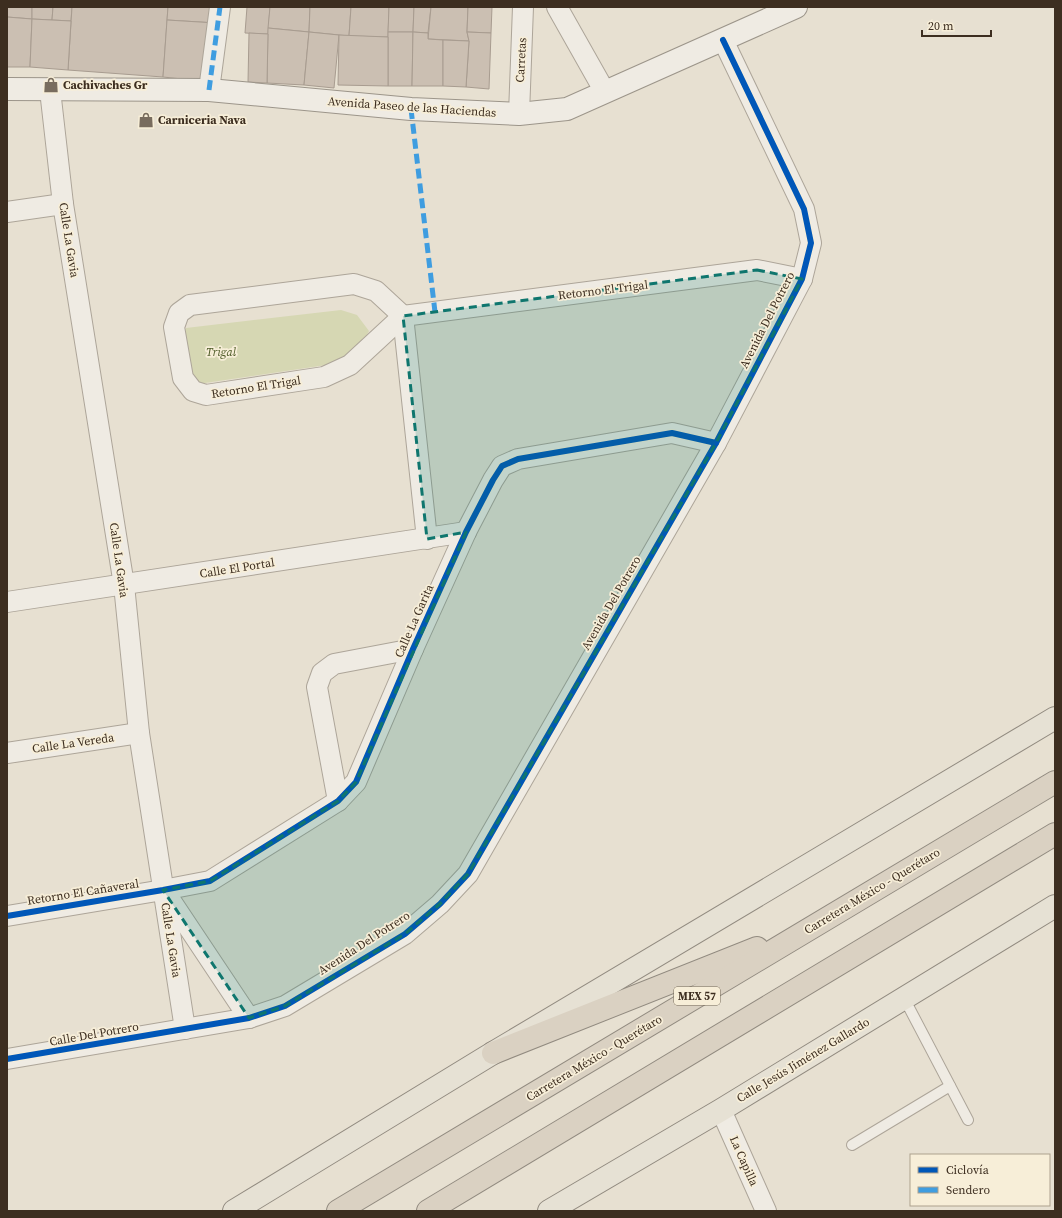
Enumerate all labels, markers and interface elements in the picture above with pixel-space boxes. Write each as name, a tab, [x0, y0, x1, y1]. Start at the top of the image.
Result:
scale bar	[922, 12, 991, 38]
text: 20 m	[928, 18, 954, 34]
street label: Carretas	[512, 37, 530, 83]
shop icon: Cachivaches Gr	[42, 76, 60, 94]
place label: Cachivaches Gr	[63, 77, 148, 93]
street label: Avenida Paseo de las Haciendas	[327, 93, 497, 121]
shop icon: Carniceria Nava	[137, 111, 155, 129]
place label: Carniceria Nava	[158, 112, 247, 128]
street label: Calle La Gavia	[55, 201, 83, 279]
street label: Avenida Del Potrero	[736, 269, 798, 371]
street label: Retorno El Trigal	[557, 276, 649, 303]
park label: Trigal	[206, 344, 237, 360]
street label: Retorno El Trigal	[210, 372, 302, 402]
street label: Calle La Gavia	[106, 521, 132, 599]
street label: Avenida Del Potrero	[577, 553, 645, 653]
street label: Calle El Portal	[198, 554, 276, 582]
street label: Calle La Garita	[391, 581, 438, 660]
street label: Calle La Vereda	[31, 729, 116, 757]
street label: Carretera México - Querétaro	[801, 844, 943, 938]
street label: Retorno El Cañaveral	[26, 875, 140, 909]
street label: Calle La Gavia	[157, 901, 185, 979]
street label: Avenida Del Potrero	[315, 907, 413, 979]
road number: MEX 57	[674, 987, 720, 1005]
street label: Carretera México - Querétaro	[523, 1011, 665, 1105]
street label: Calle Jesús Jiménez Gallardo	[733, 1014, 873, 1106]
street label: Calle Del Potrero	[48, 1018, 140, 1050]
street label: La Capilla	[726, 1133, 762, 1189]
legend	[910, 1154, 1050, 1206]
text: Ciclovía	[946, 1162, 990, 1178]
text: Sendero	[946, 1182, 990, 1198]

